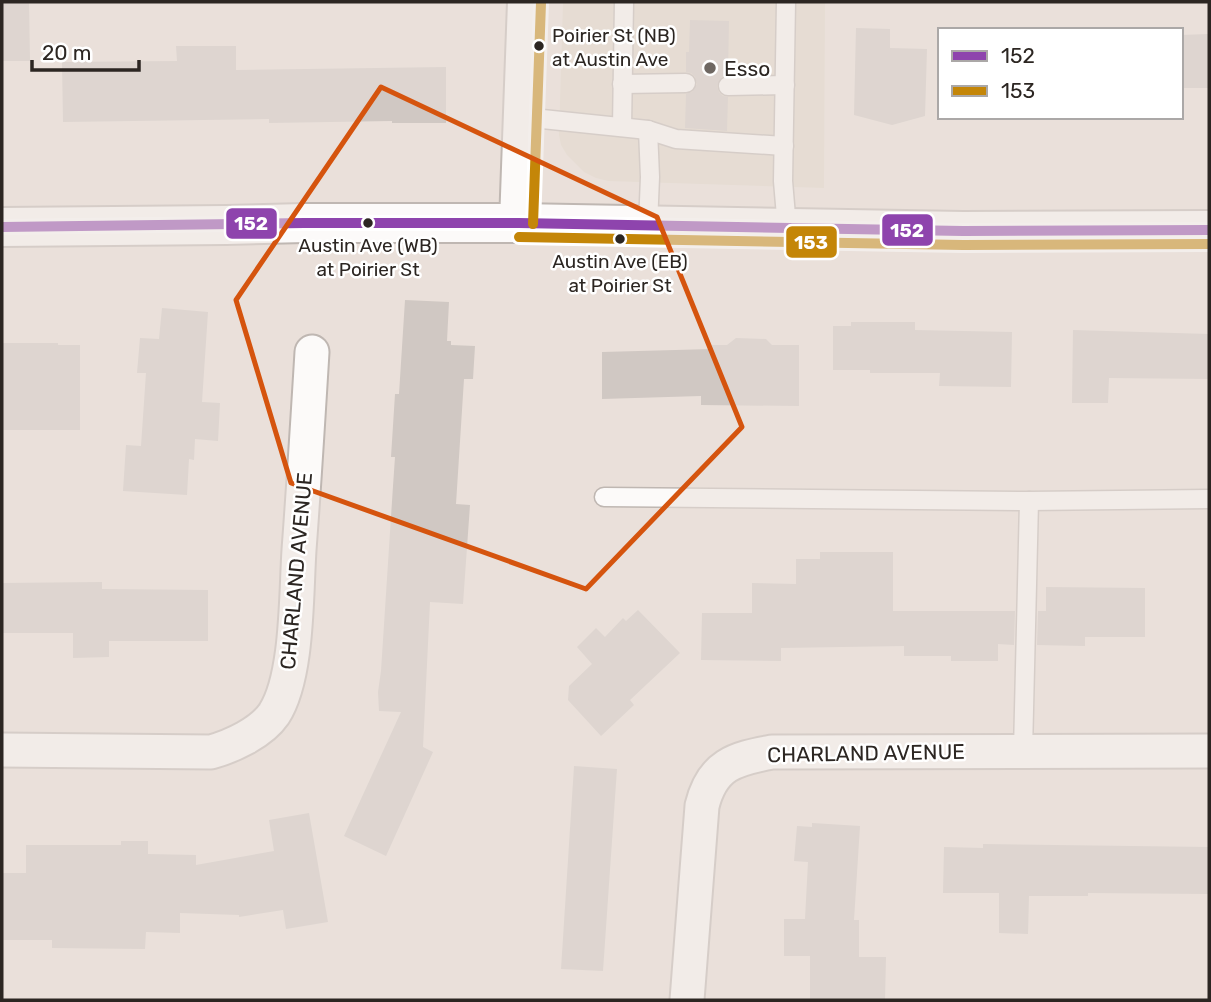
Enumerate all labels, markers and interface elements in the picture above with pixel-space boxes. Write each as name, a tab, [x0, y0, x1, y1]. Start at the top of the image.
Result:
place label: Poirier St (NB) at Austin Ave	[552, 24, 676, 71]
scale bar	[32, 28, 138, 72]
legend	[938, 28, 1183, 119]
marker: Poirier St (NB) at Austin Ave	[532, 39, 546, 53]
text: 20 m	[42, 40, 91, 65]
text: 152	[1001, 43, 1035, 68]
place label: Esso	[724, 56, 770, 81]
marker: Esso	[702, 60, 718, 76]
text: 153	[1001, 78, 1035, 103]
line badge: 152	[225, 207, 278, 240]
text: 152	[234, 212, 268, 235]
line badge: 152	[881, 213, 934, 247]
marker: Austin Ave (WB) at Poirier St	[361, 216, 375, 230]
text: 152	[890, 219, 924, 242]
line badge: 153	[785, 225, 838, 259]
text: 153	[794, 231, 828, 254]
marker: Austin Ave (EB) at Poirier St	[613, 232, 627, 246]
place label: Austin Ave (WB) at Poirier St	[298, 234, 438, 281]
place label: Austin Ave (EB) at Poirier St	[552, 250, 688, 297]
street label: CHARLAND AVENUE	[275, 471, 317, 671]
street label: CHARLAND AVENUE	[767, 739, 965, 767]

